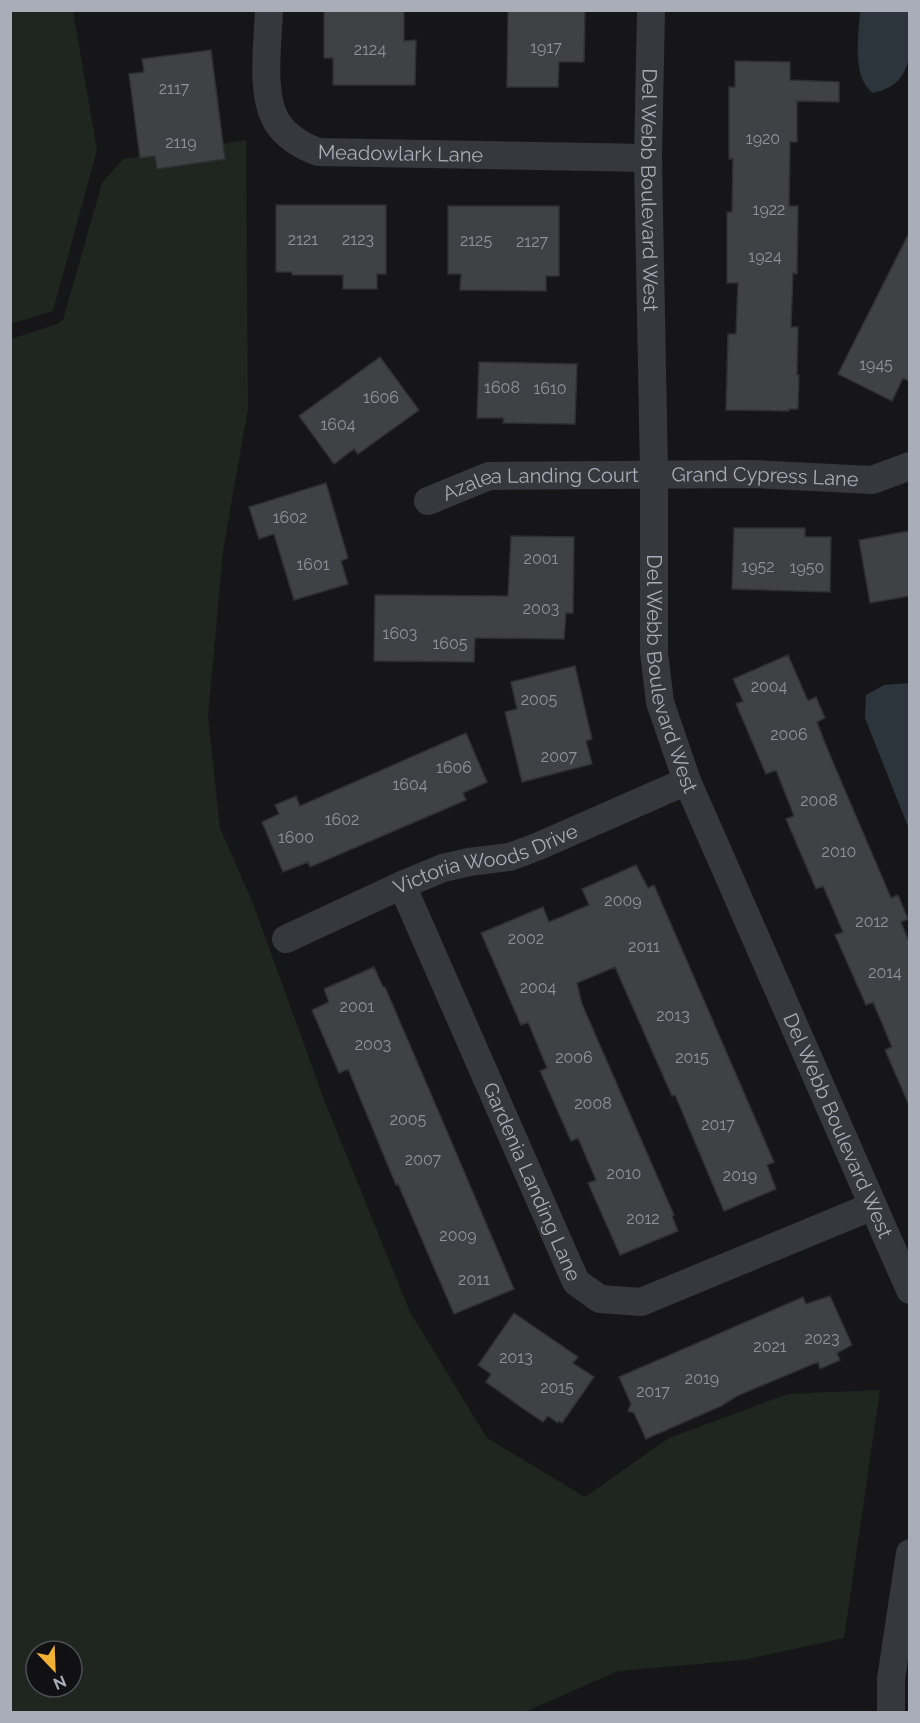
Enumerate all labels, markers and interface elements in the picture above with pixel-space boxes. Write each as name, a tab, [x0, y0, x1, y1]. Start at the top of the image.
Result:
house number: 1917	[530, 38, 562, 57]
house number: 2124	[354, 40, 386, 59]
street label: Del Webb Boulevard West	[636, 68, 663, 312]
house number: 2117	[159, 79, 190, 98]
house number: 1920	[746, 129, 780, 148]
house number: 2119	[165, 133, 197, 152]
street label: Meadowlark Lane	[318, 140, 484, 167]
house number: 1922	[753, 200, 785, 219]
house number: 2121	[288, 230, 318, 249]
house number: 2123	[342, 230, 374, 249]
house number: 2125	[460, 231, 492, 250]
house number: 2127	[516, 232, 548, 251]
house number: 1924	[748, 247, 782, 266]
house number: 1945	[859, 355, 893, 374]
house number: 1608	[484, 378, 520, 397]
house number: 1610	[533, 379, 567, 398]
house number: 1606	[363, 388, 399, 407]
house number: 1604	[320, 415, 356, 434]
street label: Grand Cypress Lane	[671, 462, 859, 491]
street label: Azalea Landing Court	[439, 463, 639, 506]
house number: 1602	[273, 508, 307, 527]
house number: 2001	[524, 549, 559, 568]
street label: Del Webb Boulevard West	[642, 554, 703, 797]
house number: 1601	[296, 555, 330, 574]
house number: 1952	[741, 557, 775, 576]
house number: 1950	[790, 558, 824, 577]
house number: 2003	[523, 599, 559, 618]
house number: 1603	[383, 624, 417, 643]
house number: 1605	[432, 634, 468, 653]
house number: 2004	[751, 677, 788, 696]
house number: 2005	[521, 690, 558, 709]
house number: 2006	[770, 725, 808, 744]
house number: 2007	[541, 747, 578, 766]
house number: 1606	[436, 758, 472, 777]
house number: 1604	[392, 775, 428, 794]
house number: 2008	[800, 791, 838, 810]
house number: 1602	[325, 810, 359, 829]
street label: Victoria Woods Drive	[389, 818, 582, 899]
house number: 1600	[278, 828, 314, 847]
house number: 2010	[822, 842, 856, 861]
house number: 2009	[604, 891, 642, 910]
house number: 2012	[855, 912, 889, 931]
house number: 2002	[508, 929, 544, 948]
house number: 2011	[628, 937, 660, 956]
house number: 2014	[868, 963, 902, 982]
house number: 2004	[520, 978, 557, 997]
house number: 2001	[340, 997, 375, 1016]
house number: 2013	[656, 1006, 690, 1025]
street label: Del Webb Boulevard West	[778, 1009, 898, 1242]
house number: 2003	[355, 1035, 391, 1054]
house number: 2006	[555, 1048, 593, 1067]
house number: 2015	[675, 1048, 709, 1067]
street label: Gardenia Landing Lane	[478, 1079, 586, 1285]
house number: 2008	[574, 1094, 612, 1113]
house number: 2005	[390, 1110, 427, 1129]
house number: 2017	[701, 1115, 735, 1134]
house number: 2007	[405, 1150, 442, 1169]
house number: 2010	[607, 1164, 641, 1183]
house number: 2019	[723, 1166, 757, 1185]
house number: 2012	[626, 1209, 660, 1228]
house number: 2009	[439, 1226, 477, 1245]
house number: 2011	[458, 1270, 490, 1289]
house number: 2023	[804, 1329, 840, 1348]
house number: 2021	[753, 1337, 787, 1356]
house number: 2013	[499, 1348, 533, 1367]
house number: 2019	[685, 1369, 719, 1388]
house number: 2015	[540, 1378, 574, 1397]
house number: 2017	[636, 1382, 670, 1401]
north arrow	[24, 1639, 84, 1699]
text: N	[50, 1671, 69, 1693]

